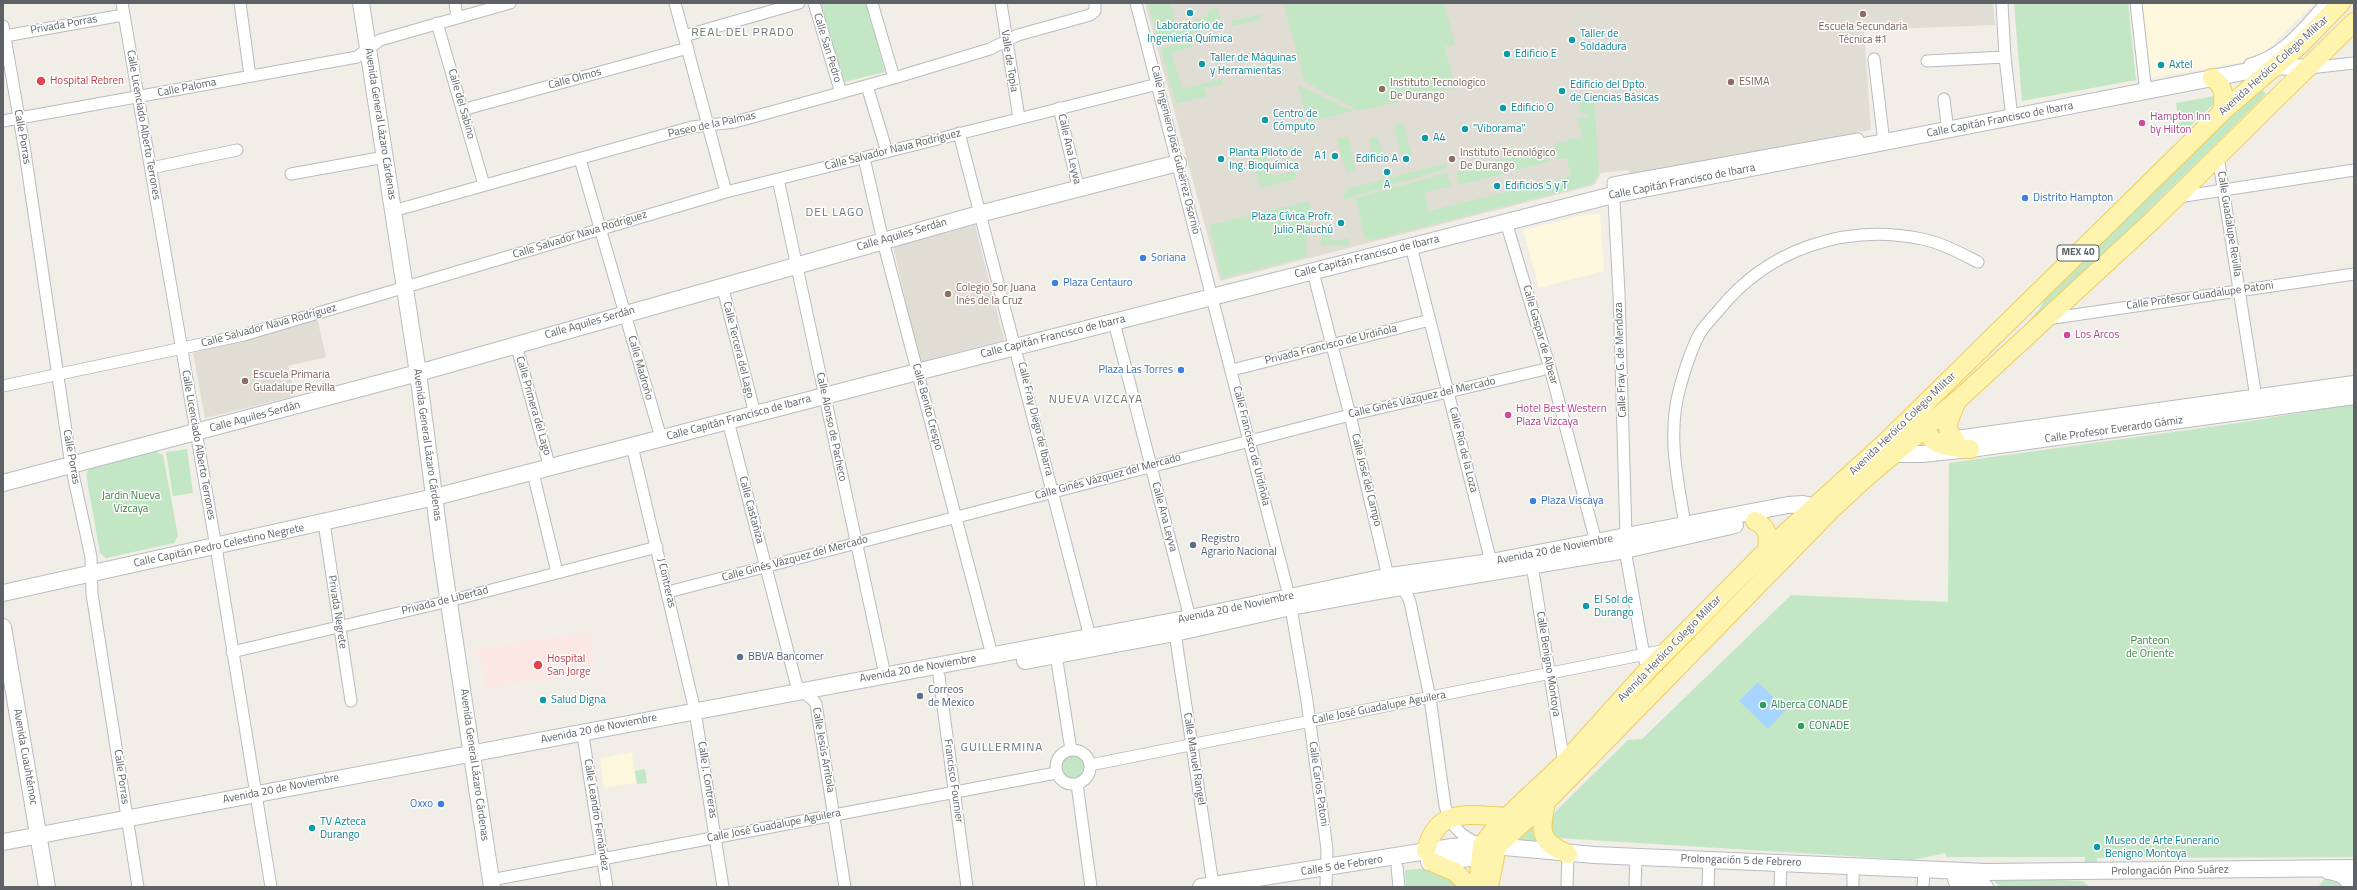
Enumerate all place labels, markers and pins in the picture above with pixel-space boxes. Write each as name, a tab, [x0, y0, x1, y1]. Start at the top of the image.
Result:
marker: Laboratorio de Ingeniería Química	[1185, 8, 1195, 18]
marker: Escuela Secundaria Técnica #1	[1858, 9, 1868, 19]
place label: Laboratorio de Ingeniería Química	[1147, 19, 1233, 45]
place label: Escuela Secundaria Técnica #1	[1819, 20, 1907, 46]
place label: Taller de Soldadura	[1580, 27, 1627, 53]
marker: Taller de Soldadura	[1567, 35, 1577, 45]
place label: Edificio E	[1515, 47, 1557, 61]
marker: Edificio E	[1502, 49, 1512, 59]
place label: Taller de Máquinas y Herramientas	[1210, 51, 1296, 77]
place label: Axtel	[2169, 58, 2192, 72]
marker: Taller de Máquinas y Herramientas	[1197, 59, 1207, 69]
marker: Axtel	[2156, 60, 2166, 70]
place label: Hospital Rebren	[50, 74, 124, 88]
marker: Hospital Rebren	[35, 75, 47, 87]
place label: ESIMA	[1739, 75, 1770, 89]
place label: Instituto Tecnologico De Durango	[1390, 76, 1486, 102]
marker: ESIMA	[1726, 77, 1736, 87]
place label: Edificio del Dpto. de Ciencias Básicas	[1570, 78, 1659, 104]
marker: Instituto Tecnologico De Durango	[1377, 84, 1387, 94]
marker: Edificio del Dpto. de Ciencias Básicas	[1557, 86, 1567, 96]
place label: Edificio O	[1511, 101, 1554, 115]
marker: Edificio O	[1498, 103, 1508, 113]
place label: Centro de Cómputo	[1273, 107, 1317, 133]
place label: Hampton Inn by Hilton	[2150, 110, 2210, 136]
marker: Centro de Cómputo	[1260, 115, 1270, 125]
marker: Hampton Inn by Hilton	[2137, 118, 2147, 128]
place label: "Viborama"	[1473, 122, 1526, 136]
marker: "Viborama"	[1460, 124, 1470, 134]
place label: A4	[1433, 131, 1446, 145]
marker: A4	[1420, 133, 1430, 143]
place label: Planta Piloto de Ing. Bioquímica	[1229, 146, 1302, 172]
place label: Instituto Tecnológico De Durango	[1460, 146, 1556, 172]
place label: A1	[1314, 149, 1327, 163]
marker: A1	[1330, 151, 1340, 161]
place label: Edificio A	[1356, 152, 1398, 166]
marker: Planta Piloto de Ing. Bioquímica	[1216, 154, 1226, 164]
marker: Edificio A	[1401, 154, 1411, 164]
marker: Instituto Tecnológico De Durango	[1447, 154, 1457, 164]
marker: A	[1382, 167, 1392, 177]
place label: A	[1384, 178, 1390, 192]
place label: Edificios S y T	[1505, 179, 1568, 193]
marker: Edificios S y T	[1492, 181, 1502, 191]
place label: Distrito Hampton	[2033, 191, 2113, 205]
marker: Distrito Hampton	[2020, 193, 2030, 203]
place label: Plaza Cívica Profr. Julio Plauchú	[1251, 210, 1333, 236]
marker: Plaza Cívica Profr. Julio Plauchú	[1336, 218, 1346, 228]
place label: Soriana	[1151, 251, 1186, 265]
marker: Soriana	[1138, 253, 1148, 263]
place label: Plaza Centauro	[1063, 276, 1133, 290]
marker: Plaza Centauro	[1050, 278, 1060, 288]
place label: Colegio Sor Juana Inés de la Cruz	[956, 281, 1036, 307]
marker: Colegio Sor Juana Inés de la Cruz	[943, 289, 953, 299]
place label: Los Arcos	[2075, 328, 2119, 342]
marker: Los Arcos	[2062, 330, 2072, 340]
place label: Plaza Las Torres	[1098, 363, 1173, 377]
marker: Plaza Las Torres	[1176, 365, 1186, 375]
place label: Escuela Primaria Guadalupe Revilla	[253, 368, 335, 394]
marker: Escuela Primaria Guadalupe Revilla	[240, 376, 250, 386]
place label: Hotel Best Western Plaza Vizcaya	[1516, 402, 1607, 428]
marker: Hotel Best Western Plaza Vizcaya	[1503, 410, 1513, 420]
place label: Plaza Viscaya	[1541, 494, 1603, 508]
marker: Plaza Viscaya	[1528, 496, 1538, 506]
place label: Registro Agrario Nacional	[1201, 532, 1277, 558]
marker: Registro Agrario Nacional	[1188, 540, 1198, 550]
place label: El Sol de Durango	[1594, 593, 1634, 619]
marker: El Sol de Durango	[1581, 601, 1591, 611]
place label: BBVA Bancomer	[748, 650, 824, 664]
place label: Hospital San Jorge	[547, 652, 591, 678]
marker: BBVA Bancomer	[735, 652, 745, 662]
marker: Hospital San Jorge	[532, 659, 544, 671]
place label: Correos de Mexico	[928, 683, 974, 709]
marker: Correos de Mexico	[915, 691, 925, 701]
place label: Salud Digna	[551, 693, 606, 707]
marker: Salud Digna	[538, 695, 548, 705]
place label: Alberca CONADE	[1771, 698, 1848, 712]
marker: Alberca CONADE	[1758, 700, 1768, 710]
place label: CONADE	[1809, 719, 1849, 733]
marker: CONADE	[1796, 721, 1806, 731]
place label: Oxxo	[410, 797, 433, 811]
marker: Oxxo	[436, 799, 446, 809]
place label: TV Azteca Durango	[320, 815, 366, 841]
marker: TV Azteca Durango	[307, 823, 317, 833]
place label: Museo de Arte Funerario Benigno Montoya	[2105, 834, 2219, 860]
marker: Museo de Arte Funerario Benigno Montoya	[2092, 842, 2102, 852]

